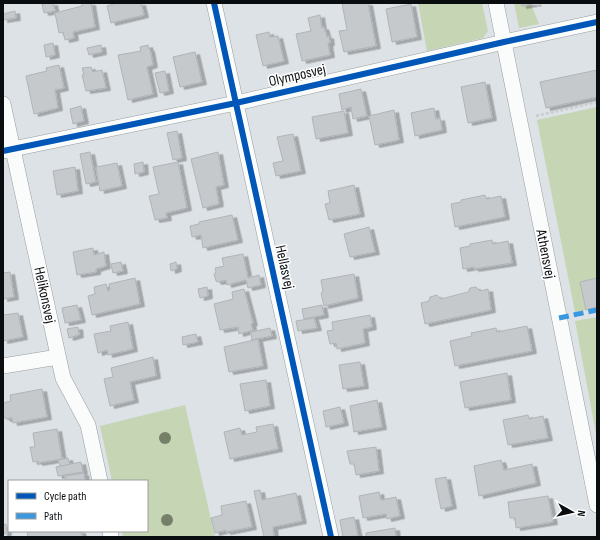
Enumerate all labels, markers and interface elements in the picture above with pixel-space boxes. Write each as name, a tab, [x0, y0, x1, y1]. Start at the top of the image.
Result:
street label: Olymposvej	[267, 60, 328, 91]
street label: Athensvej	[531, 227, 560, 281]
street label: Hellasvej	[271, 243, 299, 291]
street label: Helikonsvej	[29, 265, 60, 325]
legend	[8, 480, 148, 532]
text: Cycle path	[44, 489, 86, 504]
north arrow	[552, 492, 592, 532]
text: Path	[44, 509, 62, 524]
text: N	[575, 510, 588, 517]

